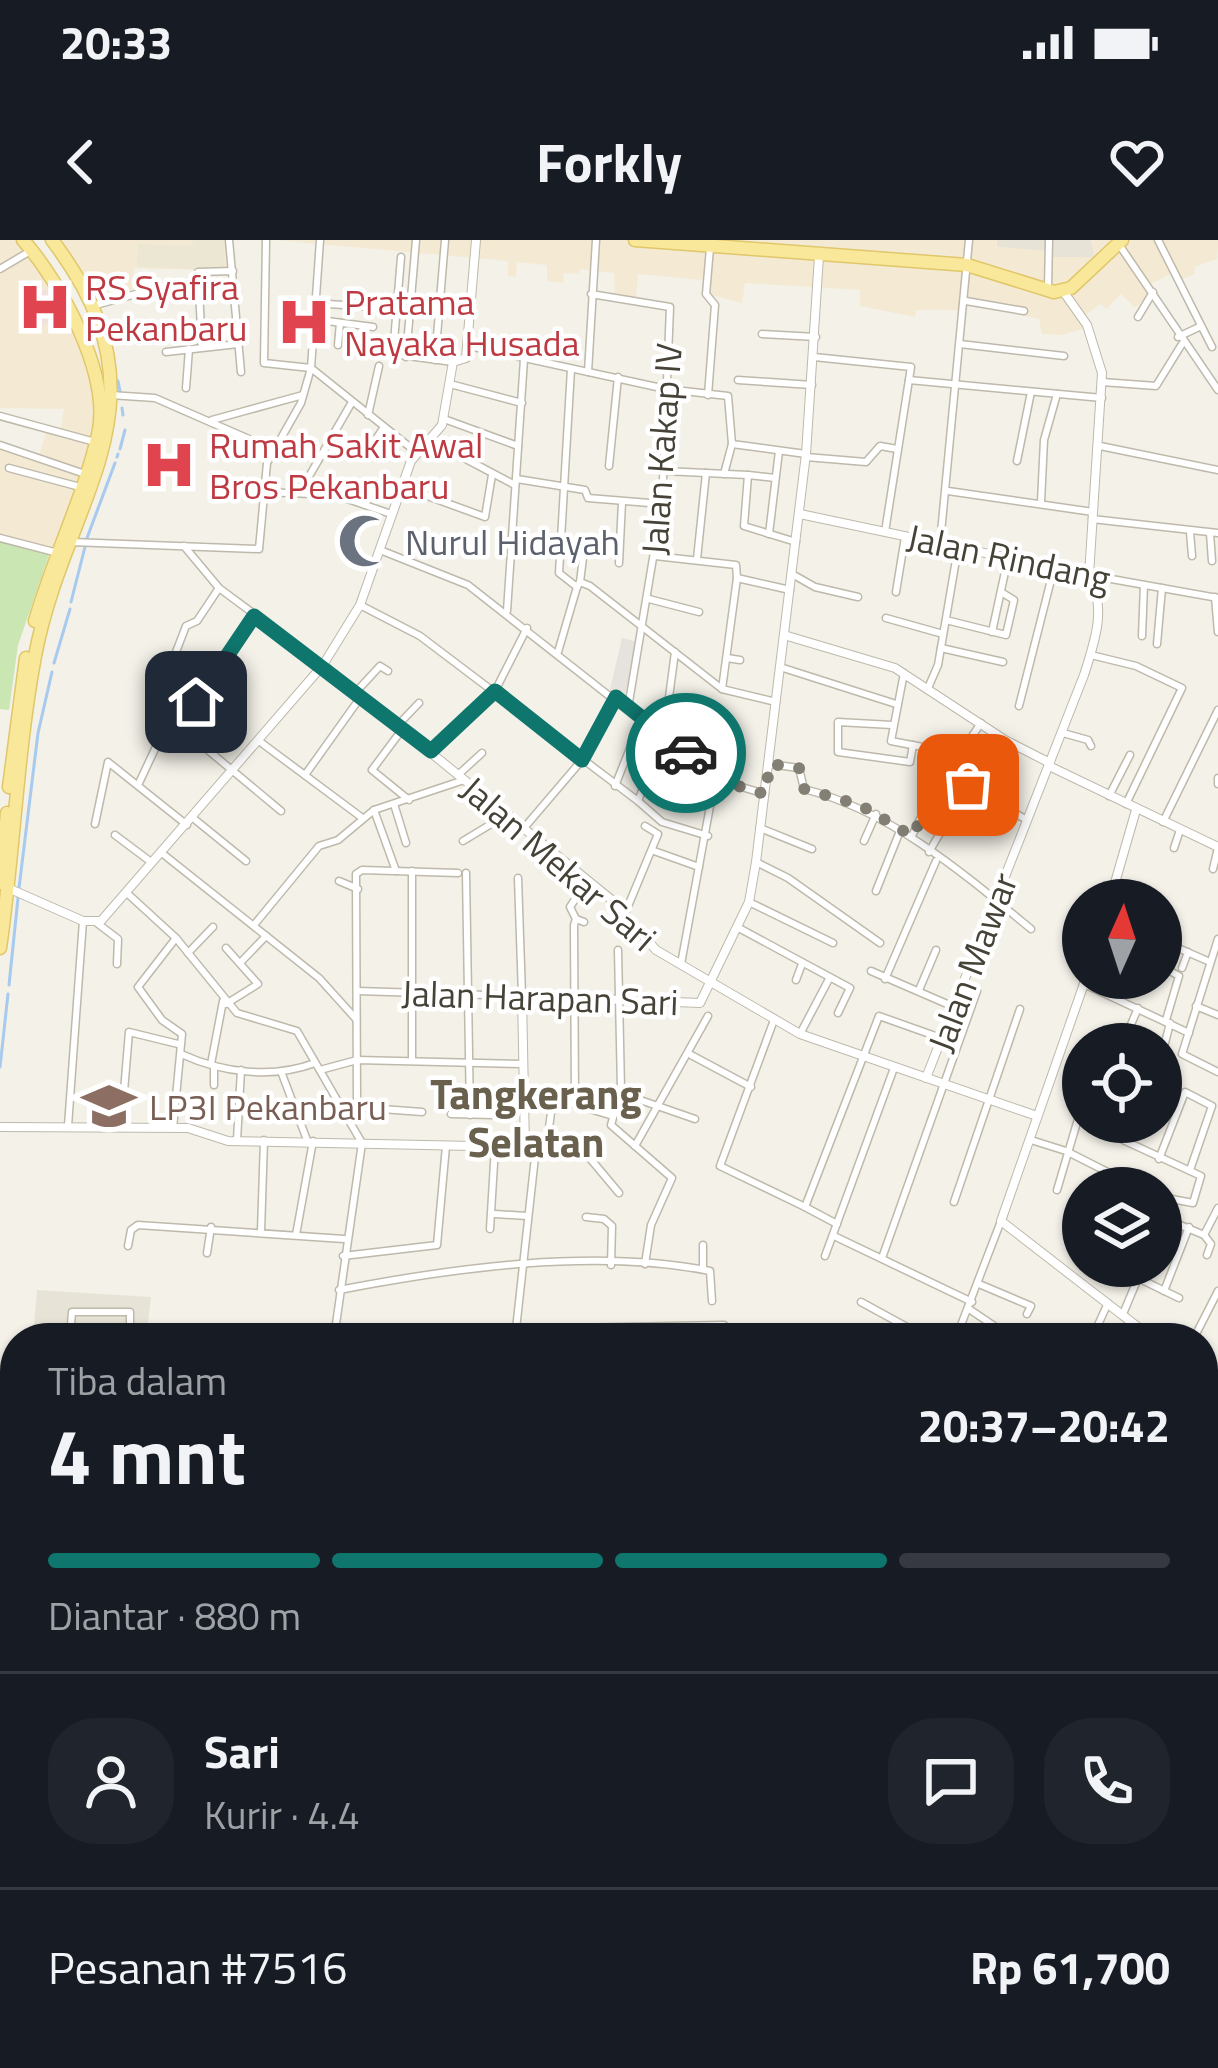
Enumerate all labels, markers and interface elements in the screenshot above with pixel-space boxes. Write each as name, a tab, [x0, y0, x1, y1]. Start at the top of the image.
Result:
text: 20:33	[60, 8, 172, 76]
text: Forkly	[536, 121, 682, 203]
icon: back	[48, 129, 114, 195]
icon: heart	[1104, 129, 1170, 195]
place label: RS Syafira Pekanbaru	[85, 259, 247, 355]
place label: Pratama Nayaka Husada	[344, 274, 580, 370]
hospital icon: RS Syafira Pekanbaru	[16, 278, 74, 336]
hospital icon: Pratama Nayaka Husada	[275, 293, 333, 351]
street label: Jalan Kakap IV	[626, 341, 696, 557]
place label: Rumah Sakit Awal Bros Pekanbaru	[209, 417, 483, 513]
hospital icon: Rumah Sakit Awal Bros Pekanbaru	[140, 436, 198, 494]
street label: Jalan Rindang	[902, 509, 1116, 605]
mosque icon: Nurul Hidayah	[336, 512, 394, 570]
place label: Nurul Hidayah	[405, 514, 620, 569]
pin	[145, 651, 247, 753]
icon: home	[163, 669, 229, 735]
courier	[626, 693, 746, 813]
icon: car	[653, 720, 719, 786]
pin	[917, 734, 1019, 836]
icon: bag	[935, 752, 1001, 818]
street label: Jalan Mekar Sari	[449, 762, 669, 964]
street label: Jalan Mawar	[913, 864, 1031, 1060]
north arrow	[1062, 879, 1182, 999]
map controls	[1062, 879, 1182, 1287]
street label: Jalan Harapan Sari	[401, 965, 679, 1029]
button: locate	[1062, 1023, 1182, 1143]
district label: Tangkerang Selatan	[430, 1061, 642, 1173]
school or university icon: LP3I Pekanbaru	[80, 1077, 138, 1135]
place label: LP3I Pekanbaru	[149, 1079, 387, 1134]
button: layers	[1062, 1167, 1182, 1287]
text: Tiba dalam	[48, 1351, 227, 1410]
text: 20:37–20:42	[918, 1391, 1170, 1459]
text: 4 mnt	[48, 1396, 246, 1514]
text: Diantar · 880 m	[48, 1586, 301, 1645]
text: Sari	[204, 1717, 280, 1785]
button: person	[48, 1718, 174, 1844]
button: chat	[888, 1718, 1014, 1844]
button: phone	[1044, 1718, 1170, 1844]
text: Kurir · 4.4	[204, 1785, 360, 1844]
text: Pesanan #7516	[48, 1933, 347, 2001]
text: Rp 61,700	[970, 1933, 1170, 2001]

